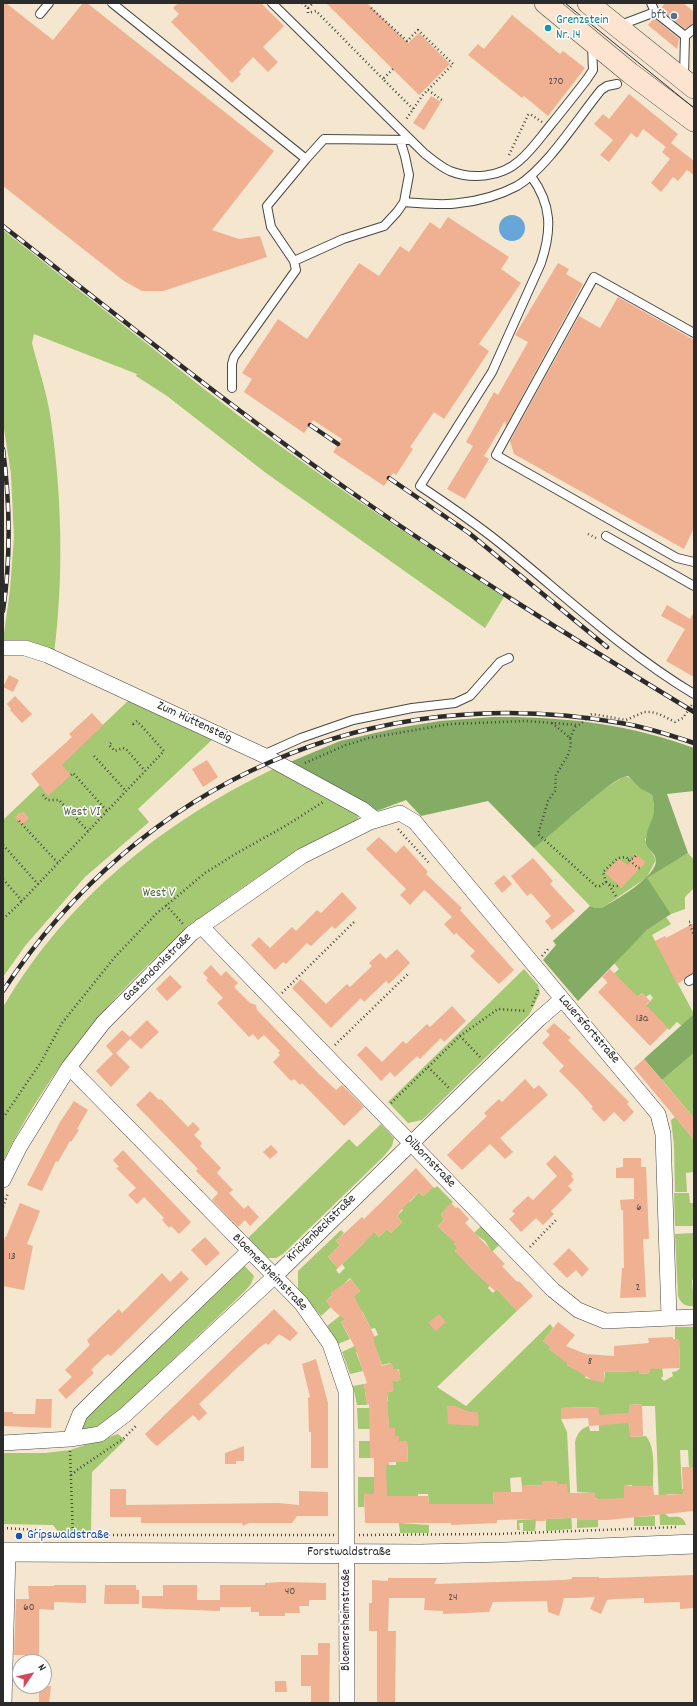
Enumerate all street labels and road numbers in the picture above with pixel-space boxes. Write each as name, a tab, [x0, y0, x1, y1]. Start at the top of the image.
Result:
street label: Zum Hüttensteig	[154, 699, 234, 747]
street label: Gastendonkstraße	[120, 930, 196, 1006]
street label: Lauersfortstraße	[554, 992, 622, 1068]
street label: Dilbornstraße	[400, 1132, 458, 1192]
street label: Krickenbeckstraße	[284, 1192, 360, 1266]
street label: Bloemersheimstraße	[228, 1231, 310, 1315]
street label: Forstwaldstraße	[307, 1545, 391, 1561]
street label: Bloemersheimstraße	[339, 1569, 355, 1671]

